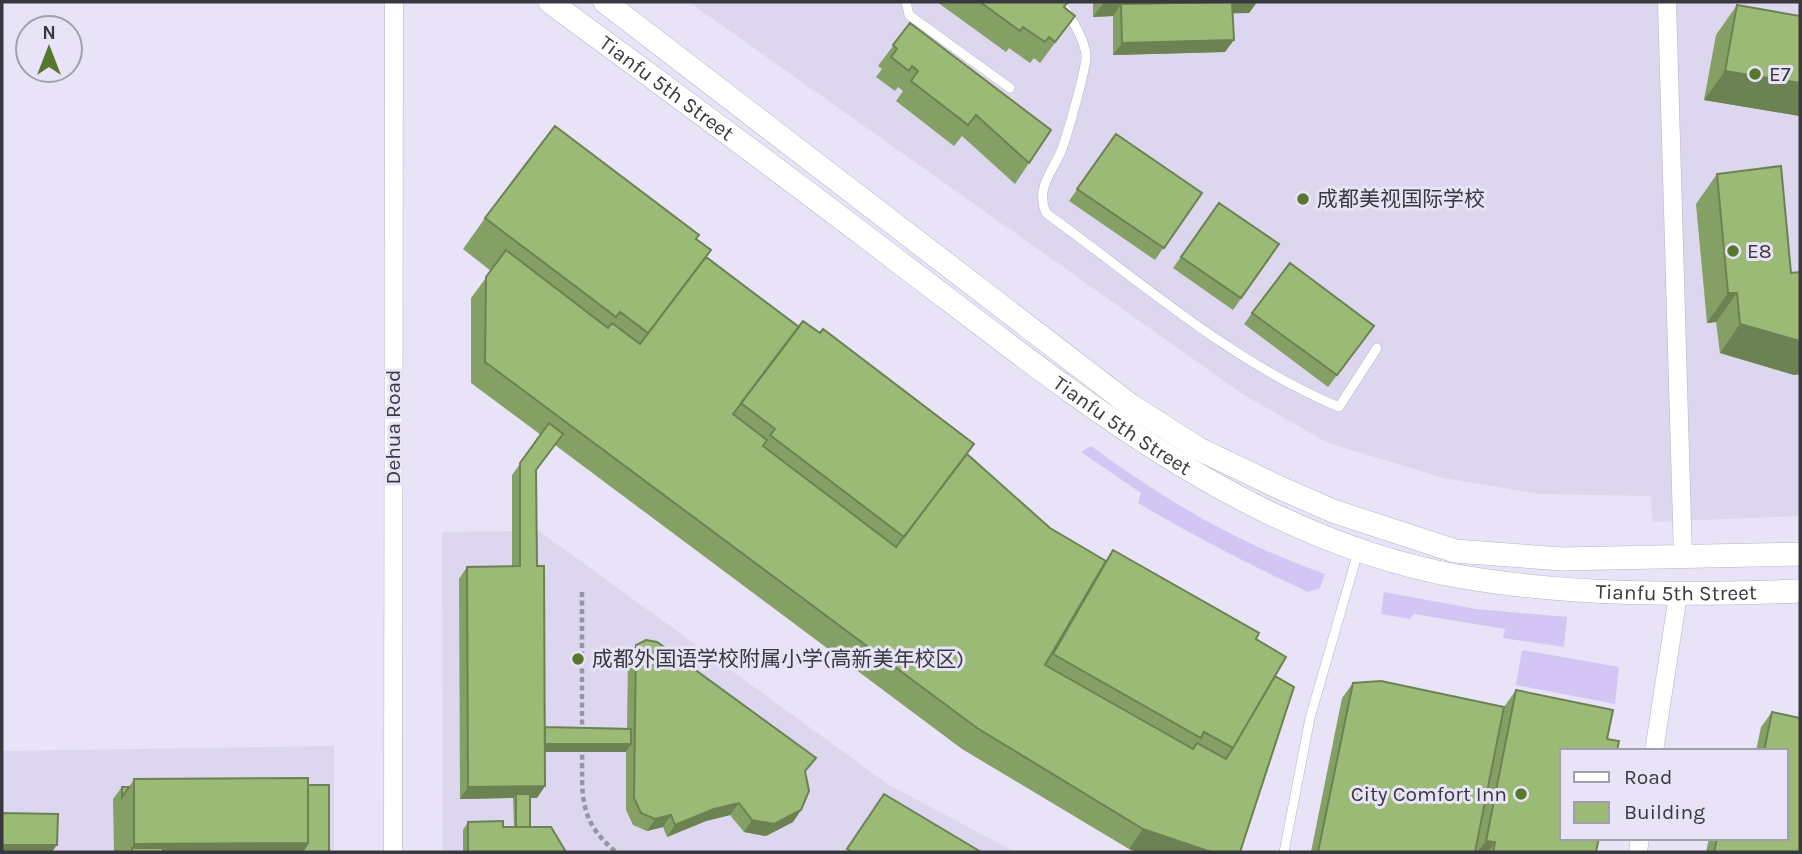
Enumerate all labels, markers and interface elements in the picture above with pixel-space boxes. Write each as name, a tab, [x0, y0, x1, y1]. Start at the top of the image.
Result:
north arrow	[14, 14, 84, 84]
text: N	[42, 22, 56, 44]
street label: Tianfu 5th Street	[595, 31, 739, 146]
place label: E7	[1769, 62, 1791, 86]
marker: E7	[1747, 66, 1763, 82]
place label: 成都美视国际学校	[1317, 187, 1485, 211]
marker: 成都美视国际学校	[1295, 191, 1311, 207]
place label: E8	[1747, 239, 1772, 263]
marker: E8	[1725, 243, 1741, 259]
street label: Dehua Road	[381, 370, 405, 484]
street label: Tianfu 5th Street	[1049, 371, 1196, 480]
street label: Tianfu 5th Street	[1595, 579, 1757, 605]
place label: 成都外国语学校附属小学(高新美年校区)	[592, 647, 964, 671]
marker: 成都外国语学校附属小学(高新美年校区)	[570, 651, 586, 667]
legend	[1560, 749, 1788, 840]
text: Road	[1624, 765, 1672, 789]
place label: City Comfort Inn	[1351, 782, 1507, 806]
marker: City Comfort Inn	[1513, 786, 1529, 802]
text: Building	[1624, 800, 1705, 824]

